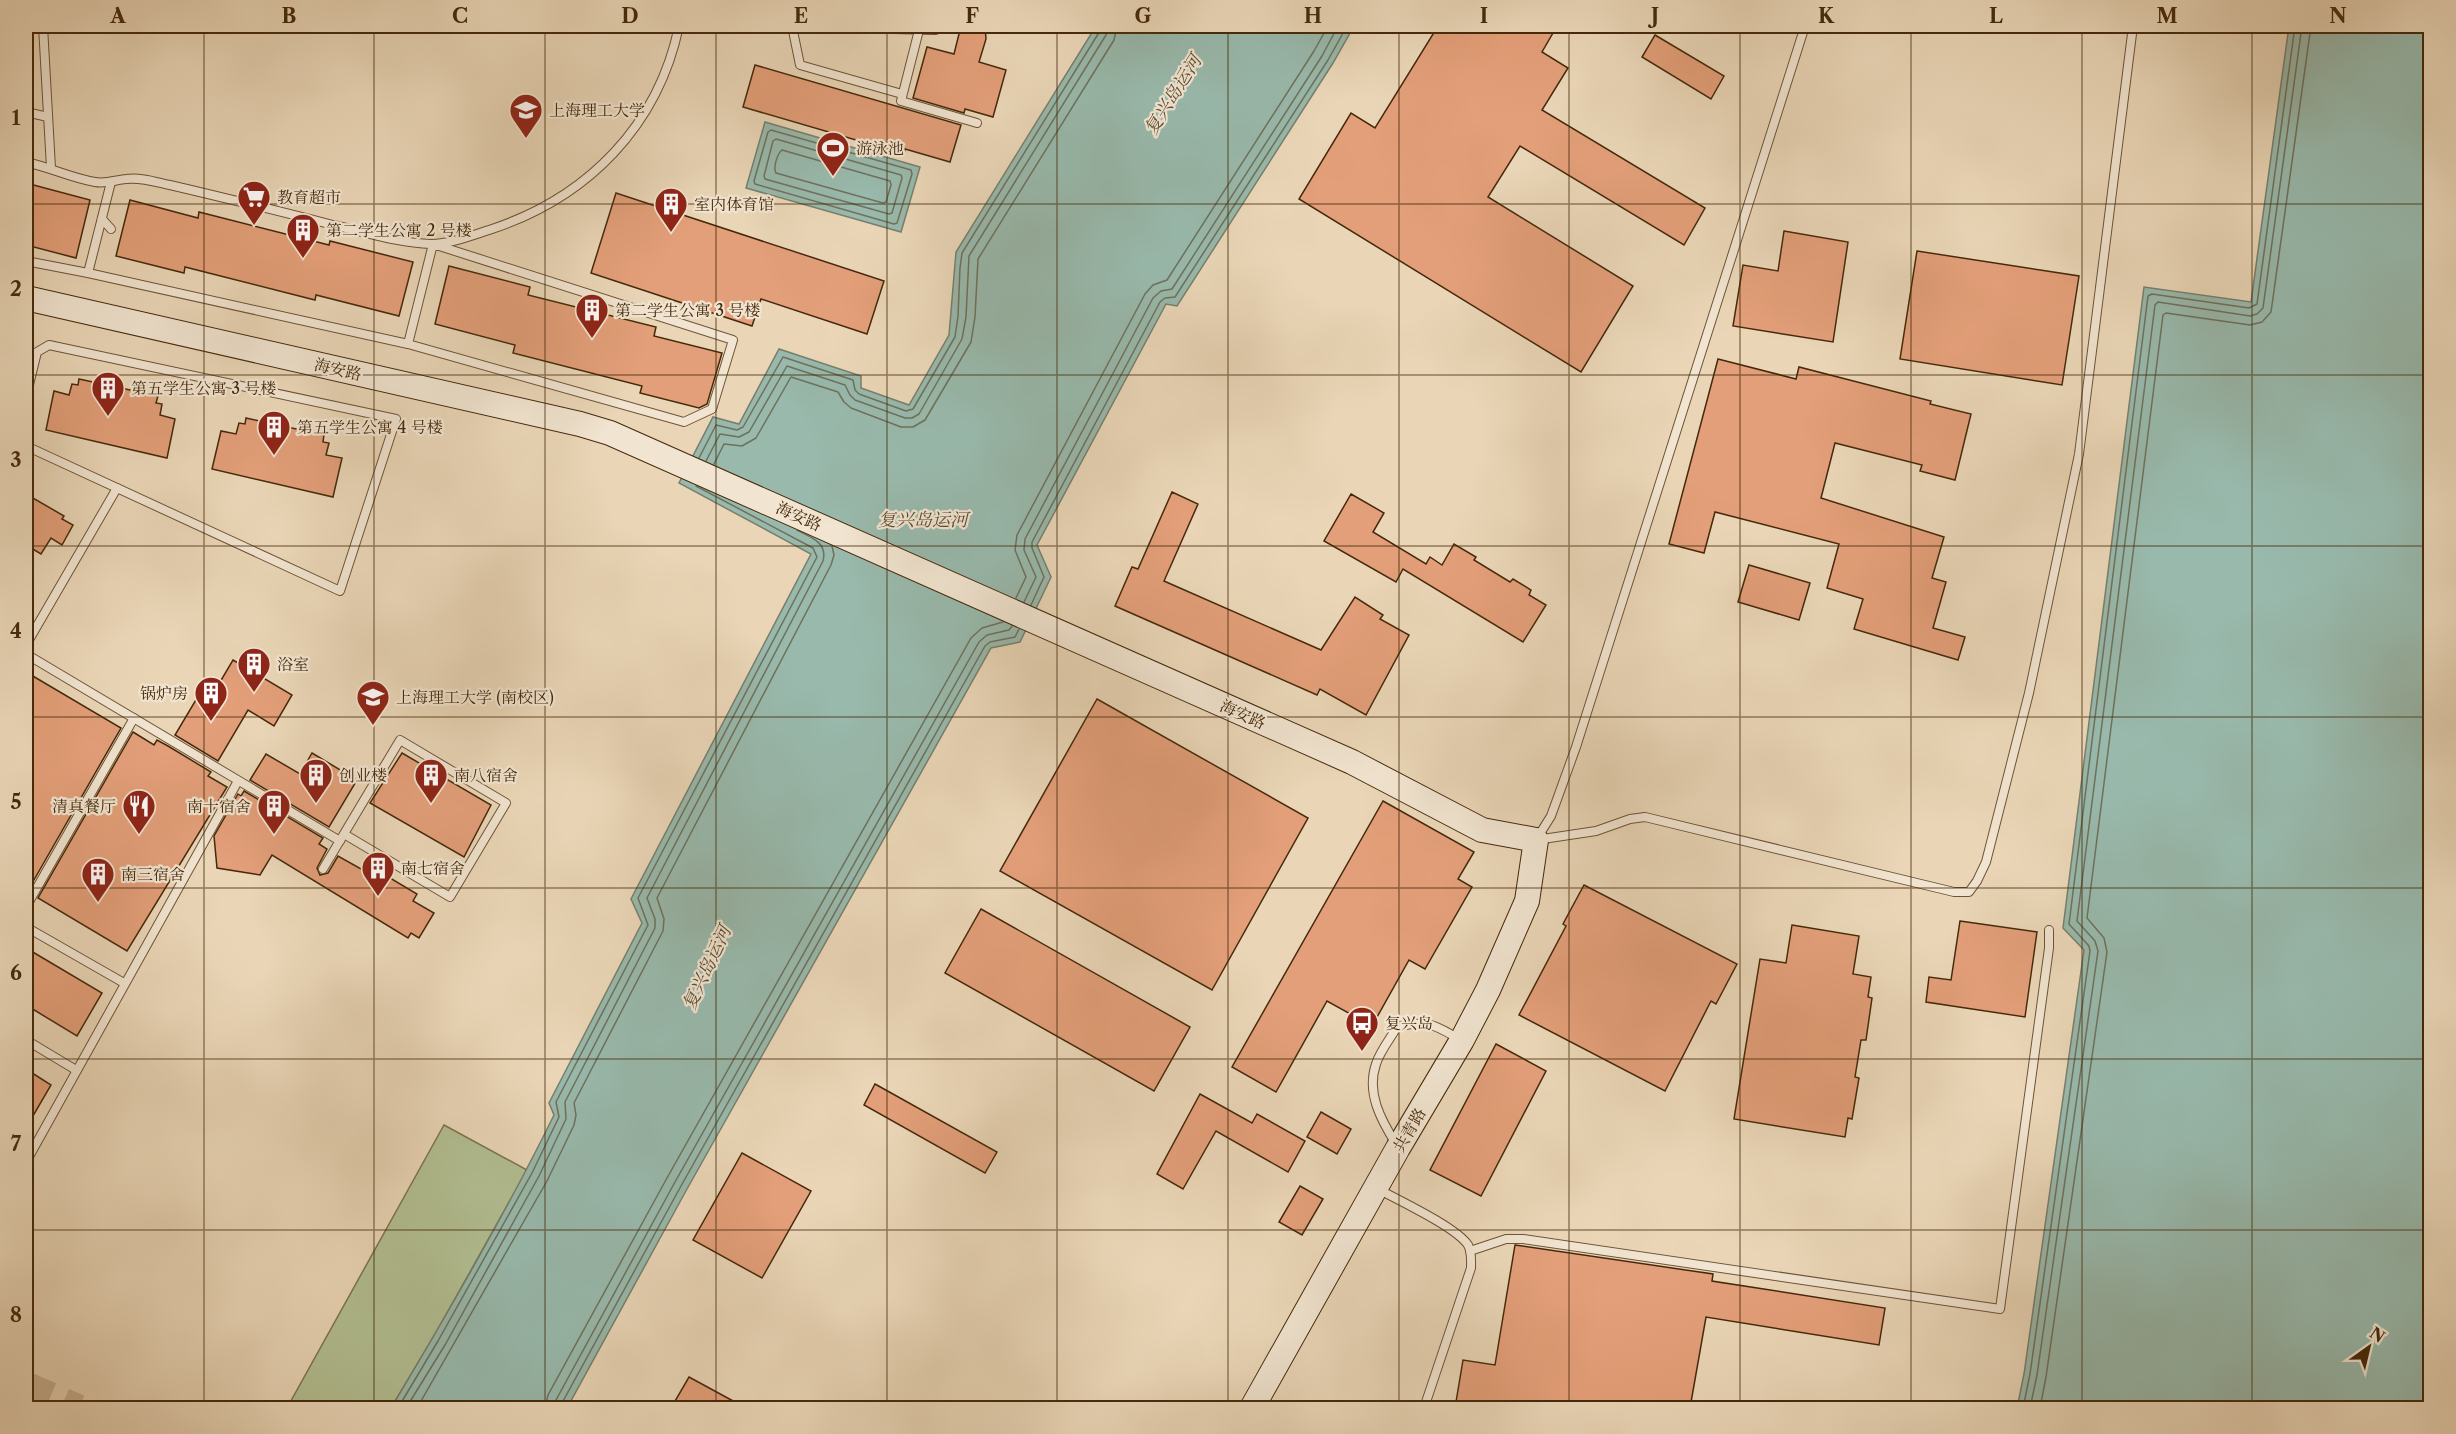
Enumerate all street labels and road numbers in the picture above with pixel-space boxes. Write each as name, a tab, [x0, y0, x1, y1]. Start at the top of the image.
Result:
street label: 海安路	[312, 354, 364, 384]
street label: 海安路	[773, 497, 825, 535]
street label: 海安路	[1217, 695, 1269, 733]
street label: 共青路	[1388, 1104, 1430, 1156]

